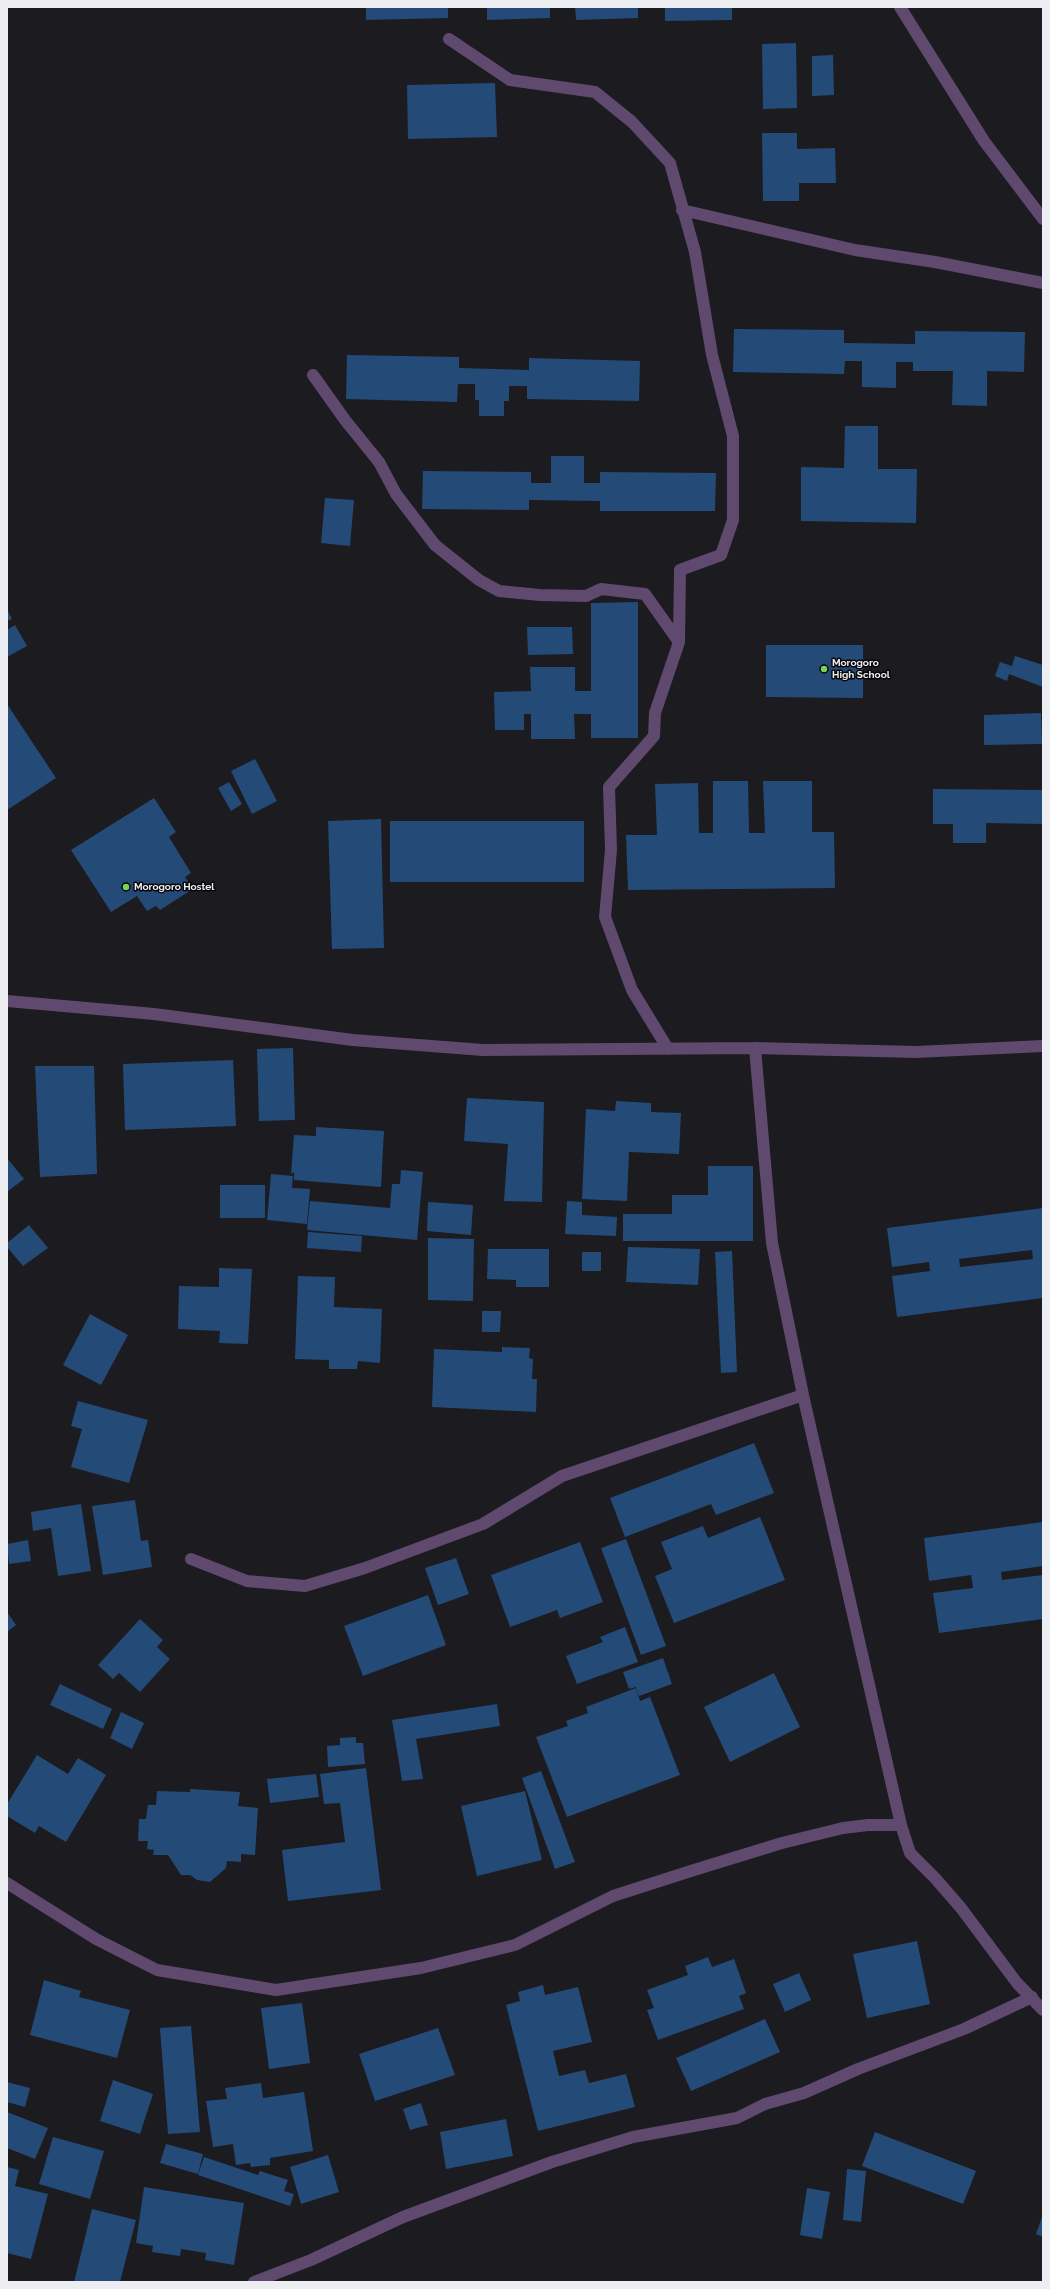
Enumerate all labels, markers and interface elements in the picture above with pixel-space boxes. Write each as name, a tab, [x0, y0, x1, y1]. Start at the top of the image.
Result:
place label: Morogoro High School	[832, 657, 890, 680]
marker: Morogoro High School	[819, 664, 829, 674]
place label: Morogoro Hostel	[134, 881, 214, 893]
marker: Morogoro Hostel	[121, 882, 131, 892]

